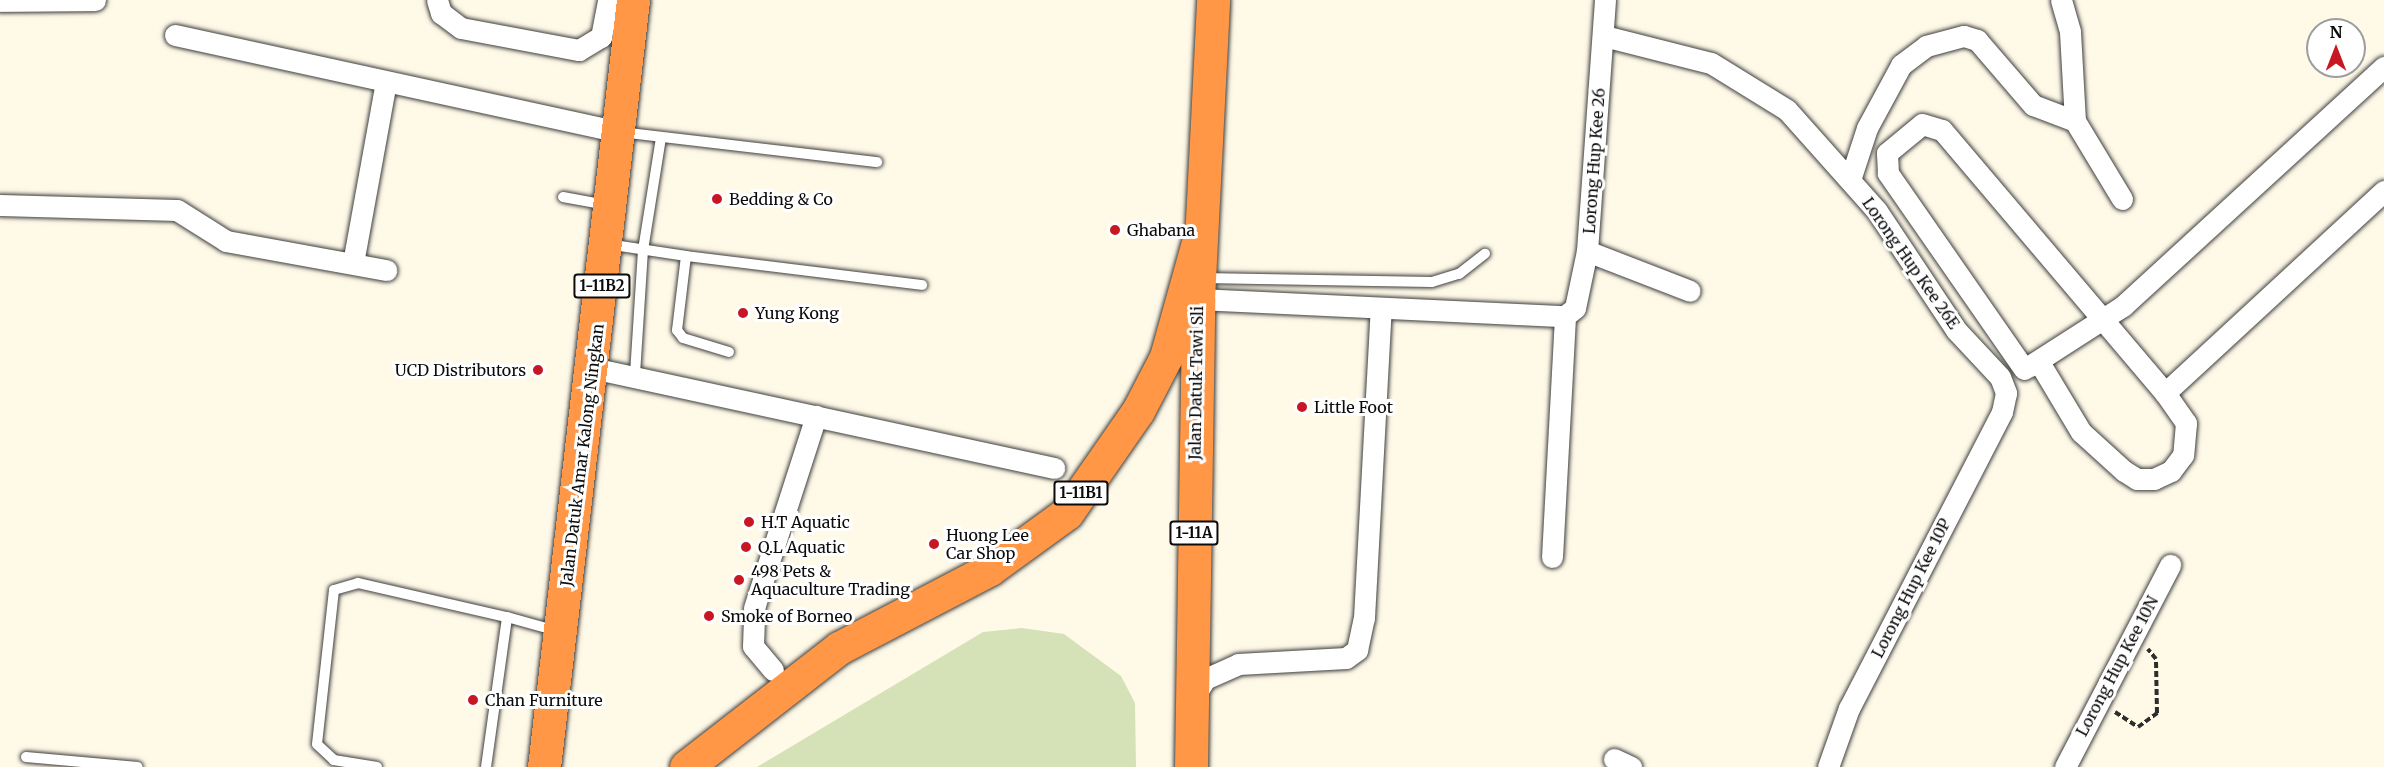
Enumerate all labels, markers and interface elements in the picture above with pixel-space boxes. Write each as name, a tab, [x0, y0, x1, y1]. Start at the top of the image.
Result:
north arrow	[2306, 18, 2366, 78]
text: N	[2330, 22, 2342, 42]
street label: Lorong Hup Kee 26	[1579, 87, 1609, 235]
place label: Bedding & Co	[729, 189, 833, 209]
marker: Bedding & Co	[710, 192, 724, 206]
street label: Lorong Hup Kee 26E	[1858, 194, 1964, 332]
place label: Ghabana	[1127, 220, 1195, 240]
marker: Ghabana	[1108, 223, 1122, 237]
road number: 1-11B2	[572, 274, 632, 298]
place label: Yung Kong	[755, 303, 839, 323]
marker: Yung Kong	[736, 306, 750, 320]
street label: Jalan Datuk Tawi Sli	[1185, 306, 1207, 460]
street label: Jalan Datuk Amar Kalong Ningkan	[556, 323, 608, 587]
place label: UCD Distributors	[395, 360, 526, 380]
marker: UCD Distributors	[531, 363, 545, 377]
place label: Little Foot	[1314, 397, 1393, 417]
marker: Little Foot	[1295, 400, 1309, 414]
road number: 1-11B1	[1052, 481, 1110, 505]
place label: H.T Aquatic	[761, 512, 850, 532]
marker: H.T Aquatic	[742, 515, 756, 529]
street label: Lorong Hup Kee 10P	[1868, 515, 1954, 661]
road number: 1-11A	[1168, 521, 1220, 545]
place label: Huong Lee Car Shop	[946, 525, 1029, 563]
place label: Q.L Aquatic	[758, 537, 845, 557]
marker: Huong Lee Car Shop	[927, 537, 941, 551]
marker: Q.L Aquatic	[739, 540, 753, 554]
place label: 498 Pets & Aquaculture Trading	[751, 561, 910, 599]
marker: 498 Pets & Aquaculture Trading	[732, 573, 746, 587]
street label: Lorong Hup Kee 10N	[2072, 593, 2162, 739]
place label: Smoke of Borneo	[721, 606, 852, 626]
marker: Smoke of Borneo	[702, 609, 716, 623]
place label: Chan Furniture	[485, 690, 603, 710]
marker: Chan Furniture	[466, 693, 480, 707]

